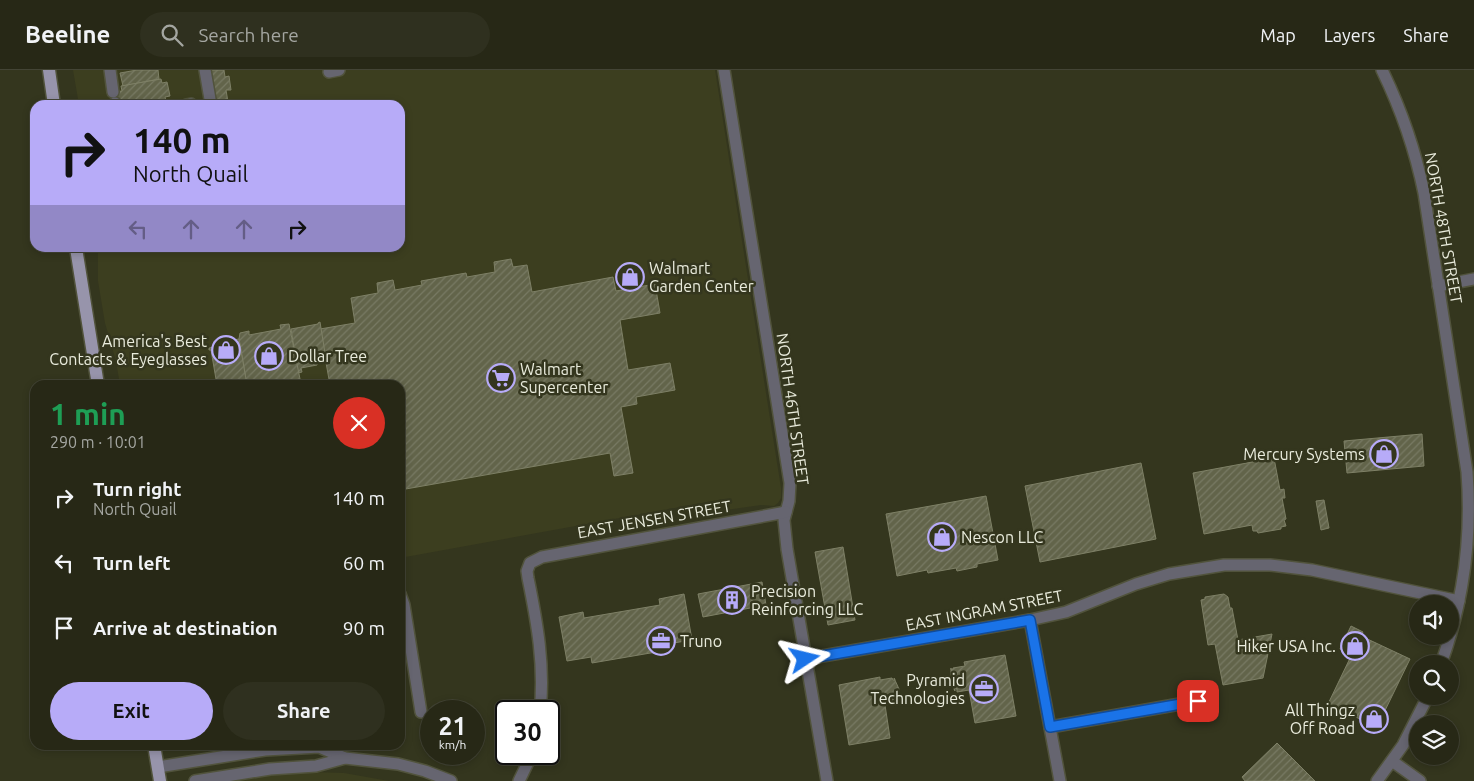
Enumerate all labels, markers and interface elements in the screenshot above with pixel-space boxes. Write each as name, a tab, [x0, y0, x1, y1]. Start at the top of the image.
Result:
search box	[140, 12, 490, 57]
text: Beeline	[25, 21, 110, 48]
icon: search	[158, 21, 186, 49]
text: Search here	[198, 24, 299, 46]
text: Map	[1260, 25, 1296, 45]
text: Layers	[1324, 25, 1375, 45]
text: Share	[1403, 25, 1449, 45]
icon: right	[50, 120, 115, 185]
text: 140 m	[133, 120, 231, 160]
street label: NORTH 48TH STREET	[1422, 151, 1466, 305]
text: North Quail	[133, 161, 248, 186]
icon: left	[124, 215, 152, 243]
icon: ahead	[177, 215, 205, 243]
icon: ahead	[230, 215, 258, 243]
icon: right	[283, 215, 311, 243]
place label: Walmart Garden Center	[649, 259, 754, 295]
shop icon: Walmart Garden Center	[615, 262, 645, 292]
place label: America's Best Contacts & Eyeglasses	[49, 332, 208, 368]
street label: NORTH 46TH STREET	[773, 332, 813, 486]
shop icon: America's Best Contacts & Eyeglasses	[211, 335, 241, 365]
shop icon: Dollar Tree	[254, 341, 284, 371]
place label: Dollar Tree	[288, 347, 367, 365]
place label: Walmart Supercenter	[520, 360, 608, 396]
supermarket icon: Walmart Supercenter	[486, 363, 516, 393]
text: 1 min	[50, 397, 126, 431]
button: close	[333, 397, 385, 449]
text: 290 m · 10:01	[50, 433, 146, 451]
shop icon: Mercury Systems	[1369, 439, 1399, 469]
place label: Mercury Systems	[1243, 445, 1365, 463]
text: Turn right	[93, 478, 181, 500]
icon: right	[50, 484, 78, 512]
text: 140 m	[332, 487, 385, 509]
street label: EAST JENSEN STREET	[576, 497, 732, 541]
text: North Quail	[93, 500, 177, 518]
shop icon: Nescon LLC	[927, 522, 957, 552]
place label: Nescon LLC	[961, 528, 1044, 546]
icon: left	[50, 549, 78, 577]
text: Turn left	[93, 552, 171, 574]
text: 60 m	[343, 552, 385, 574]
place label: Precision Reinforcing LLC	[751, 582, 863, 618]
building icon: Precision Reinforcing LLC	[717, 585, 747, 615]
street label: EAST INGRAM STREET	[904, 586, 1064, 634]
map controls	[1409, 595, 1459, 765]
button: sound	[1409, 595, 1459, 645]
icon: arrive	[50, 614, 78, 642]
text: Arrive at destination	[93, 617, 278, 639]
text: 90 m	[343, 617, 385, 639]
office icon: Truno	[646, 626, 676, 656]
shop icon: Hiker USA Inc.	[1340, 631, 1370, 661]
place label: Truno	[680, 632, 722, 650]
position arrow	[778, 632, 830, 684]
place label: Hiker USA Inc.	[1236, 637, 1336, 655]
button: search	[1409, 655, 1459, 705]
place label: Pyramid Technologies	[871, 671, 965, 707]
office icon: Pyramid Technologies	[969, 674, 999, 704]
pin	[1177, 680, 1219, 722]
button: Exit	[50, 682, 213, 740]
button: Share	[223, 682, 385, 740]
icon: arrive	[1184, 687, 1212, 715]
speed limit sign: 30	[495, 700, 560, 765]
place label: All Thingz Off Road	[1285, 701, 1355, 737]
shop icon: All Thingz Off Road	[1359, 704, 1389, 734]
text: 21	[438, 712, 467, 740]
button: layers	[1409, 715, 1459, 765]
text: km/h	[439, 738, 466, 751]

